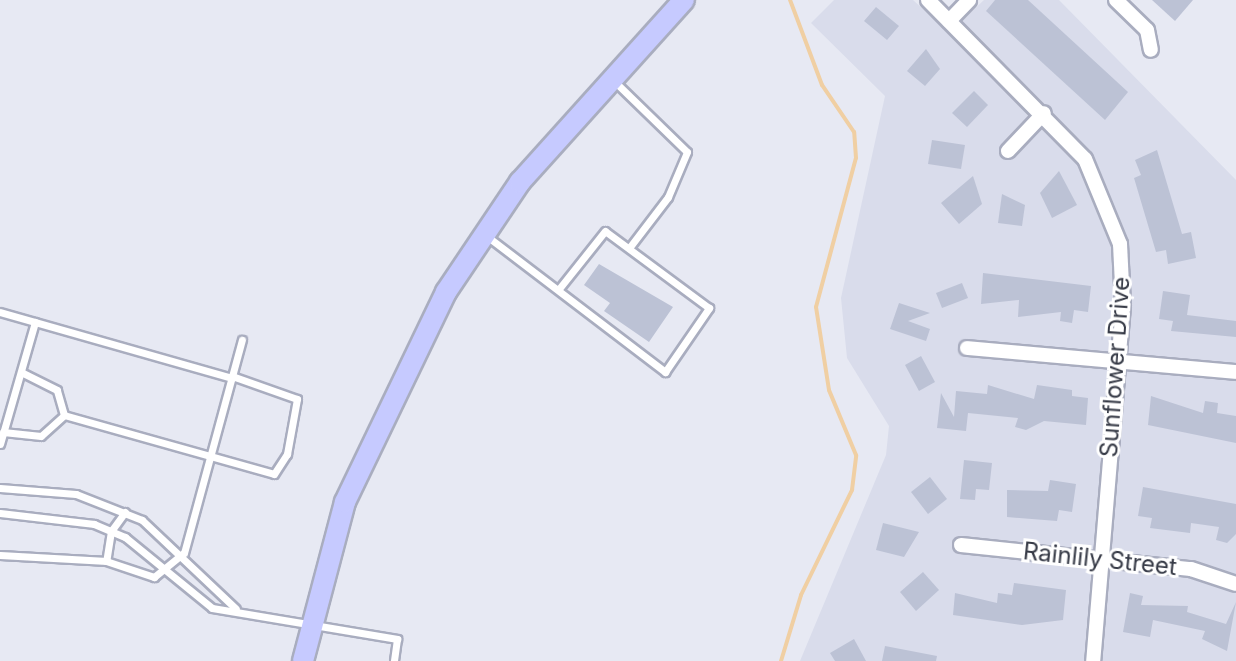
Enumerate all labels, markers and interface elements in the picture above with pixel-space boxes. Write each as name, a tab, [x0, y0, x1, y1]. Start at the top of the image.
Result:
street label: Sunflower Drive	[1094, 276, 1136, 458]
street label: Rainlily Street	[1022, 537, 1178, 581]

